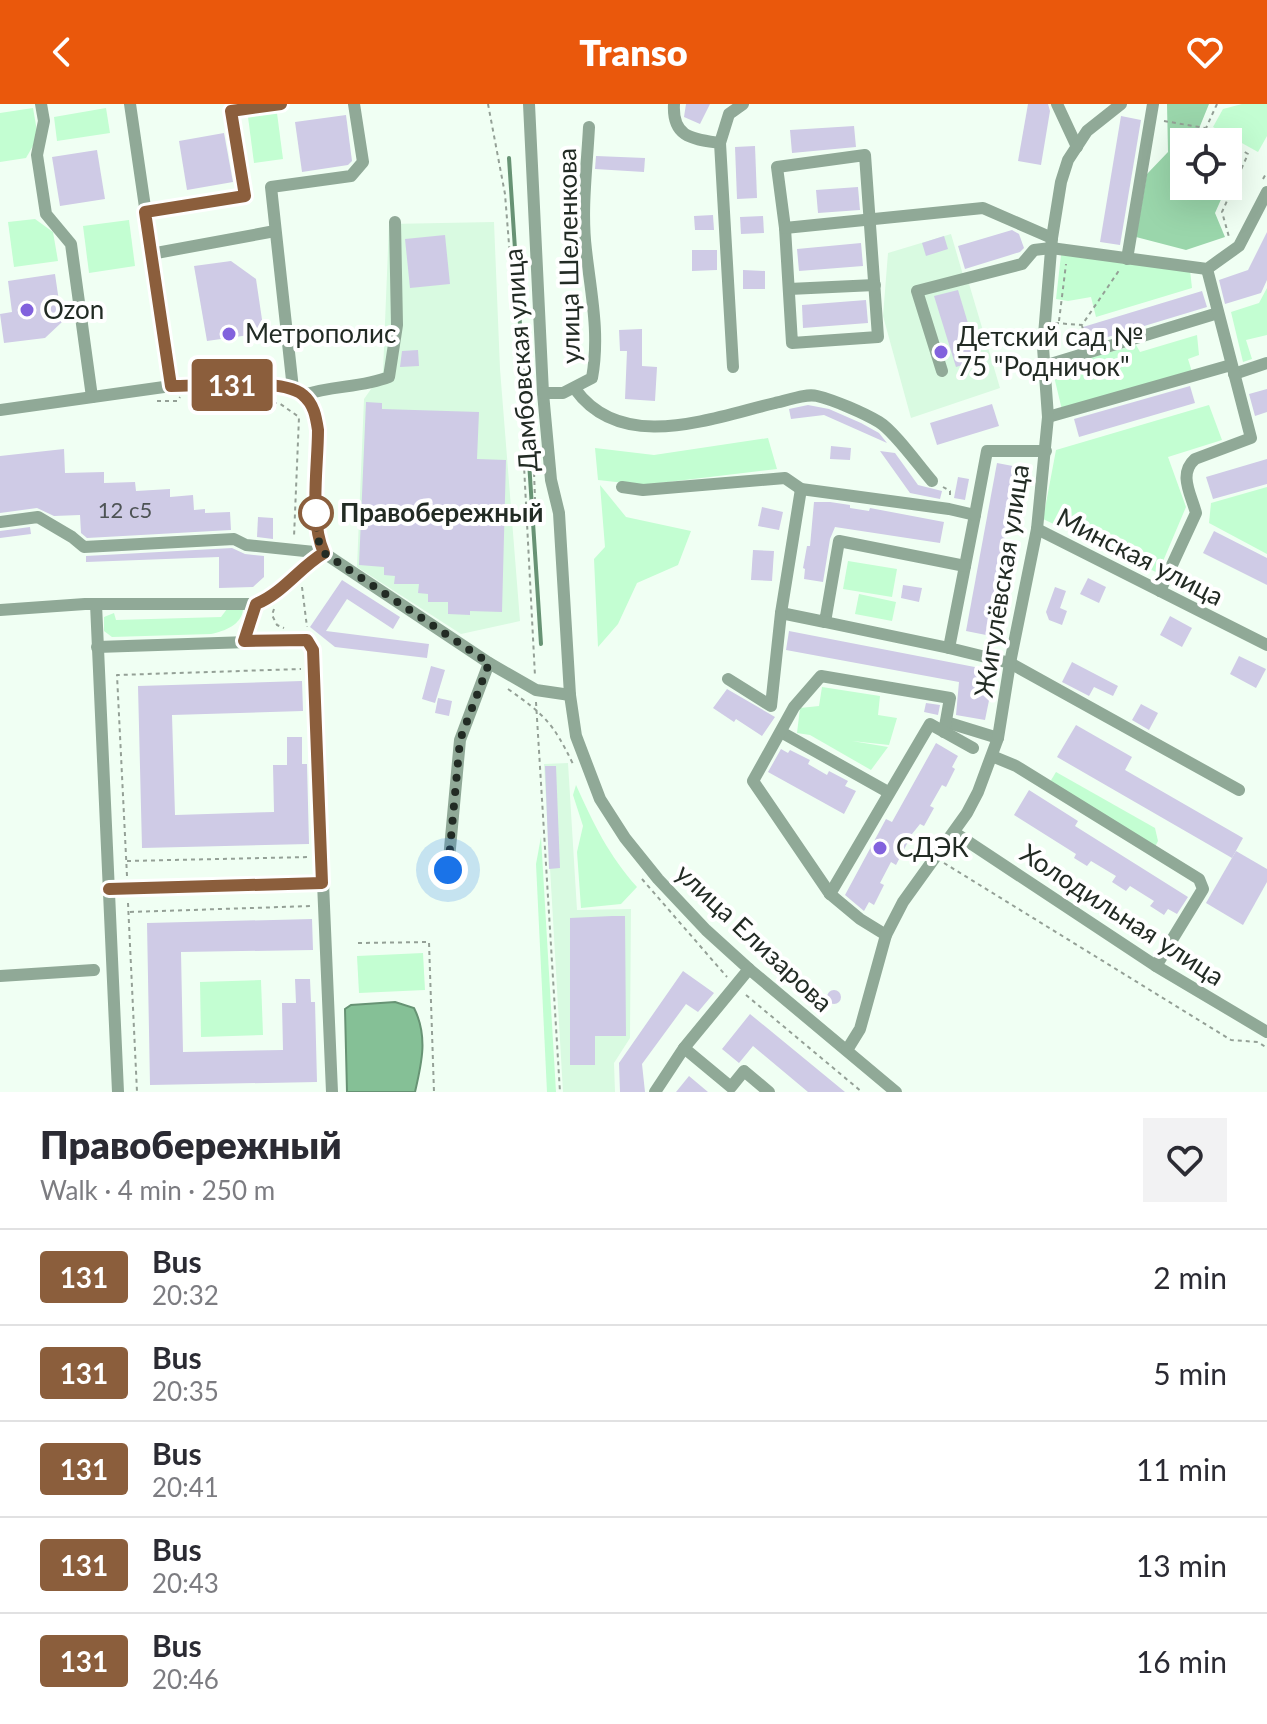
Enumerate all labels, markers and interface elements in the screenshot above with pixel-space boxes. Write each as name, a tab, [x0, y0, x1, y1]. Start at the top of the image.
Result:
icon: back	[40, 30, 84, 74]
text: Transo	[579, 30, 688, 74]
icon: heart	[1183, 30, 1227, 74]
map controls	[1170, 128, 1242, 200]
button: locate	[1170, 128, 1242, 200]
street label: улица Шеленкова	[550, 148, 586, 364]
street label: Дамбовская улица	[496, 247, 544, 473]
place label: Ozon	[43, 293, 104, 325]
marker: Ozon	[18, 301, 36, 319]
place label: Метрополис	[245, 317, 396, 349]
place label: Детский сад № 75 "Родничок"	[957, 320, 1143, 382]
marker: Метрополис	[220, 325, 238, 343]
marker: Детский сад № 75 "Родничок"	[932, 343, 950, 361]
line badge: 131	[186, 359, 278, 411]
text: 131	[208, 368, 256, 402]
street label: Жигулёвская улица	[967, 462, 1035, 700]
house number: 12 с5	[98, 496, 152, 523]
marker: Правобережный	[299, 496, 333, 530]
place label: Правобережный	[340, 496, 543, 528]
street label: Минская улица	[1052, 500, 1229, 612]
place label: СДЭК	[896, 831, 969, 863]
street label: Холодильная улица	[1015, 836, 1230, 992]
marker: СДЭК	[871, 839, 889, 857]
your location	[428, 850, 468, 890]
street label: улица Елизарова	[670, 856, 840, 1018]
button: heart	[1143, 1118, 1227, 1202]
text: Правобережный	[40, 1121, 342, 1167]
text: Walk · 4 min · 250 m	[40, 1174, 275, 1206]
text: Bus	[152, 1243, 202, 1279]
text: 2 min	[1153, 1259, 1227, 1295]
text: 131	[60, 1260, 108, 1294]
text: 20:32	[152, 1279, 219, 1311]
text: Bus	[152, 1339, 202, 1375]
text: 5 min	[1153, 1355, 1227, 1391]
text: 131	[60, 1356, 108, 1390]
text: 20:35	[152, 1375, 219, 1407]
text: Bus	[152, 1435, 202, 1471]
text: 11 min	[1136, 1451, 1227, 1487]
text: 131	[60, 1452, 108, 1486]
text: 20:41	[152, 1471, 219, 1503]
text: Bus	[152, 1531, 202, 1567]
text: 13 min	[1136, 1547, 1227, 1583]
text: 131	[60, 1548, 108, 1582]
text: 20:43	[152, 1567, 219, 1599]
text: Bus	[152, 1627, 202, 1663]
text: 16 min	[1136, 1643, 1227, 1679]
text: 131	[60, 1644, 108, 1678]
text: 20:46	[152, 1663, 219, 1695]

